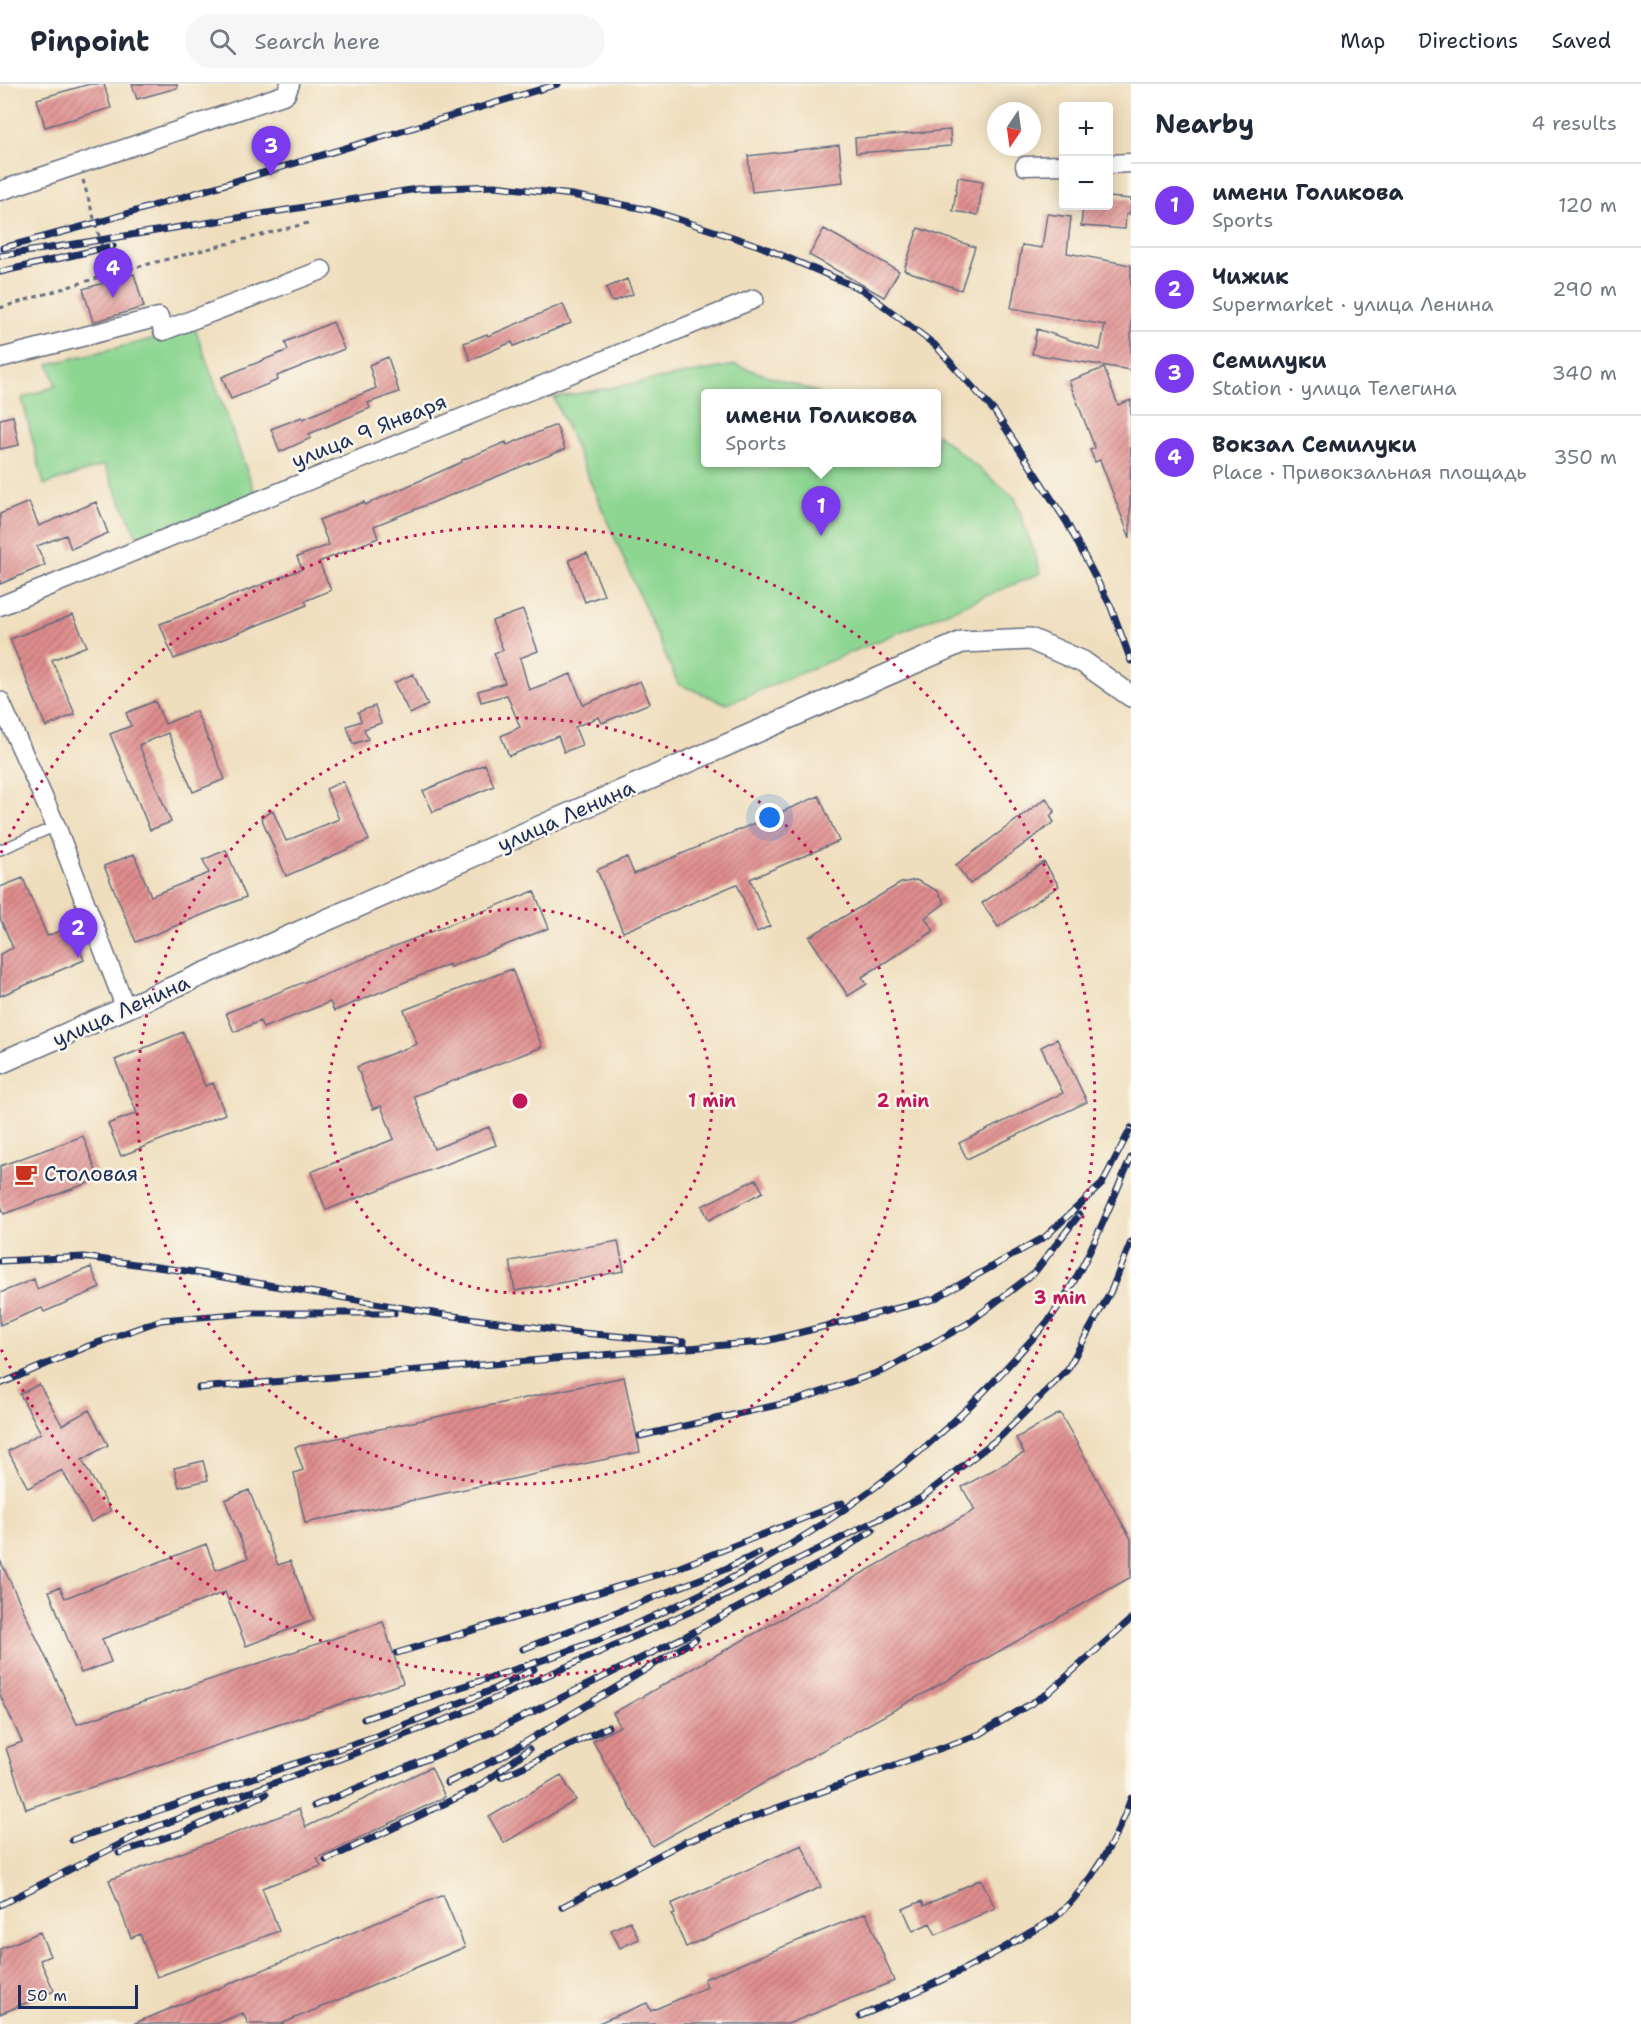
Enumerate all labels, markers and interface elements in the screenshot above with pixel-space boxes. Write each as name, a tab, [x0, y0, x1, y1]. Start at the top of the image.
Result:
search box	[185, 14, 605, 68]
text: Pinpoint	[30, 22, 149, 60]
icon: search	[206, 25, 239, 58]
text: Search here	[254, 27, 380, 56]
text: Map	[1340, 27, 1385, 55]
text: Directions	[1418, 27, 1518, 55]
text: Saved	[1551, 27, 1611, 55]
north arrow	[987, 102, 1041, 156]
map controls	[1059, 102, 1113, 210]
button: +	[1059, 102, 1113, 156]
text: Nearby	[1155, 106, 1254, 141]
text: 4 results	[1531, 110, 1617, 136]
pin: 3	[252, 126, 290, 176]
button: −	[1059, 156, 1113, 210]
text: имени Голикова	[1212, 178, 1403, 207]
text: 1	[1170, 192, 1179, 218]
text: 120 m	[1558, 192, 1617, 218]
text: Sports	[1212, 207, 1273, 233]
pin: 4	[94, 248, 132, 298]
text: Чижик	[1212, 262, 1289, 291]
text: 2	[1168, 276, 1182, 302]
text: 290 m	[1552, 276, 1617, 302]
text: Supermarket · улица Ленина	[1212, 291, 1493, 317]
text: Семилуки	[1212, 346, 1327, 375]
text: 3	[1168, 360, 1182, 386]
text: 340 m	[1552, 360, 1617, 386]
text: Station · улица Телегина	[1212, 375, 1457, 401]
street label: улица 9 Января	[287, 387, 451, 475]
popup	[701, 389, 941, 467]
text: имени Голикова	[725, 401, 917, 430]
text: Sports	[725, 430, 787, 456]
text: Вокзал Семилуки	[1212, 430, 1416, 459]
text: 4	[1168, 444, 1182, 470]
text: 350 m	[1553, 444, 1617, 470]
text: Place · Привокзальная площадь	[1212, 459, 1527, 485]
pin: 1	[802, 486, 840, 536]
street label: улица Ленина	[493, 773, 639, 859]
your location	[755, 803, 784, 832]
pin: 2	[58, 908, 98, 958]
street label: улица Ленина	[48, 968, 194, 1054]
text: 1 min	[688, 1089, 736, 1113]
text: 2 min	[877, 1089, 929, 1113]
centre of rings	[510, 1091, 530, 1111]
place label: Столовая	[44, 1160, 138, 1188]
cafe icon: Столовая	[13, 1161, 39, 1187]
text: 3 min	[1034, 1286, 1086, 1310]
scale bar	[18, 1982, 138, 2010]
text: 50 m	[27, 1985, 67, 2006]

